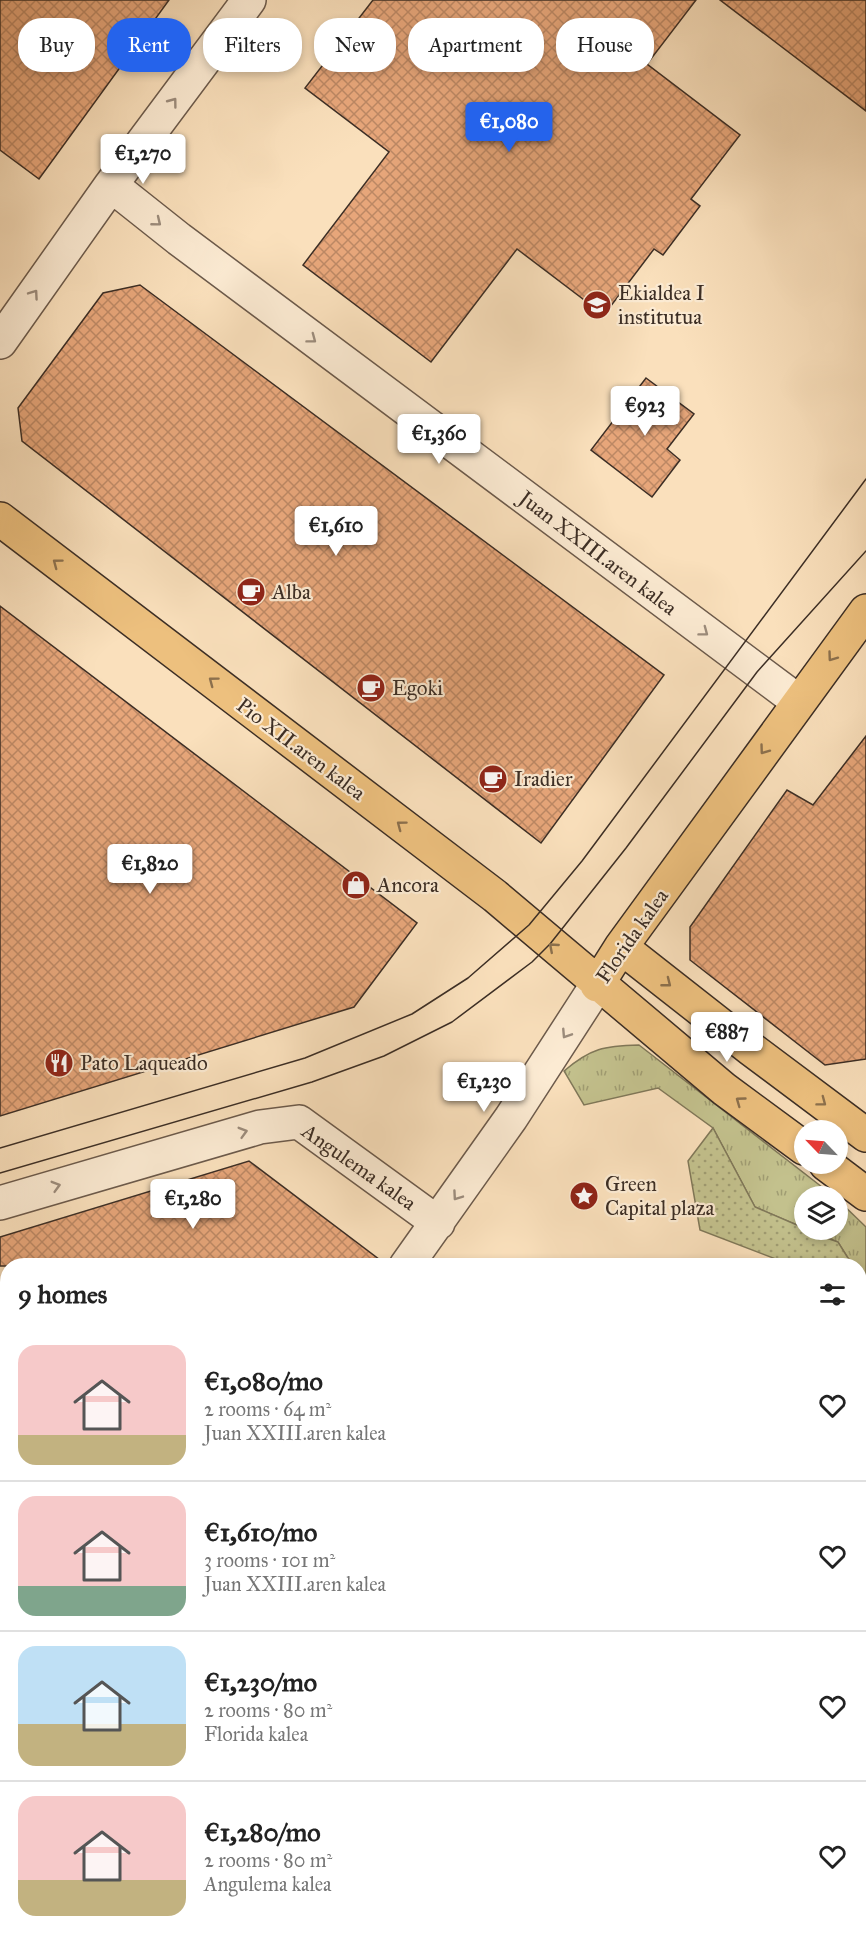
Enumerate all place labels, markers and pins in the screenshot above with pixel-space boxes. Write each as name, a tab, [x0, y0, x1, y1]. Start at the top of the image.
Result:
pin: €1,080	[460, 102, 558, 153]
pin: €1,270	[94, 134, 192, 185]
place label: Ekialdea I institutua	[618, 280, 705, 330]
school or university icon: Ekialdea I institutua	[581, 289, 613, 321]
pin: €923	[609, 386, 681, 437]
pin: €1,360	[390, 414, 488, 465]
pin: €1,610	[287, 506, 385, 557]
cafe icon: Alba	[235, 576, 267, 608]
place label: Alba	[271, 579, 311, 605]
cafe icon: Egoki	[355, 672, 387, 704]
place label: Egoki	[392, 675, 443, 701]
cafe icon: Iradier	[477, 763, 509, 795]
place label: Iradier	[514, 766, 573, 792]
pin: €1,820	[101, 844, 199, 895]
shop icon: Ancora	[340, 869, 372, 901]
place label: Ancora	[376, 872, 439, 898]
pin: €887	[691, 1012, 763, 1063]
restaurant icon: Pato Laqueado	[43, 1047, 75, 1079]
place label: Pato Laqueado	[80, 1050, 208, 1076]
pin: €1,230	[435, 1062, 533, 1113]
place label: Green Capital plaza	[605, 1171, 715, 1221]
pin: €1,280	[144, 1179, 242, 1230]
place icon: Green Capital plaza	[568, 1180, 600, 1212]

